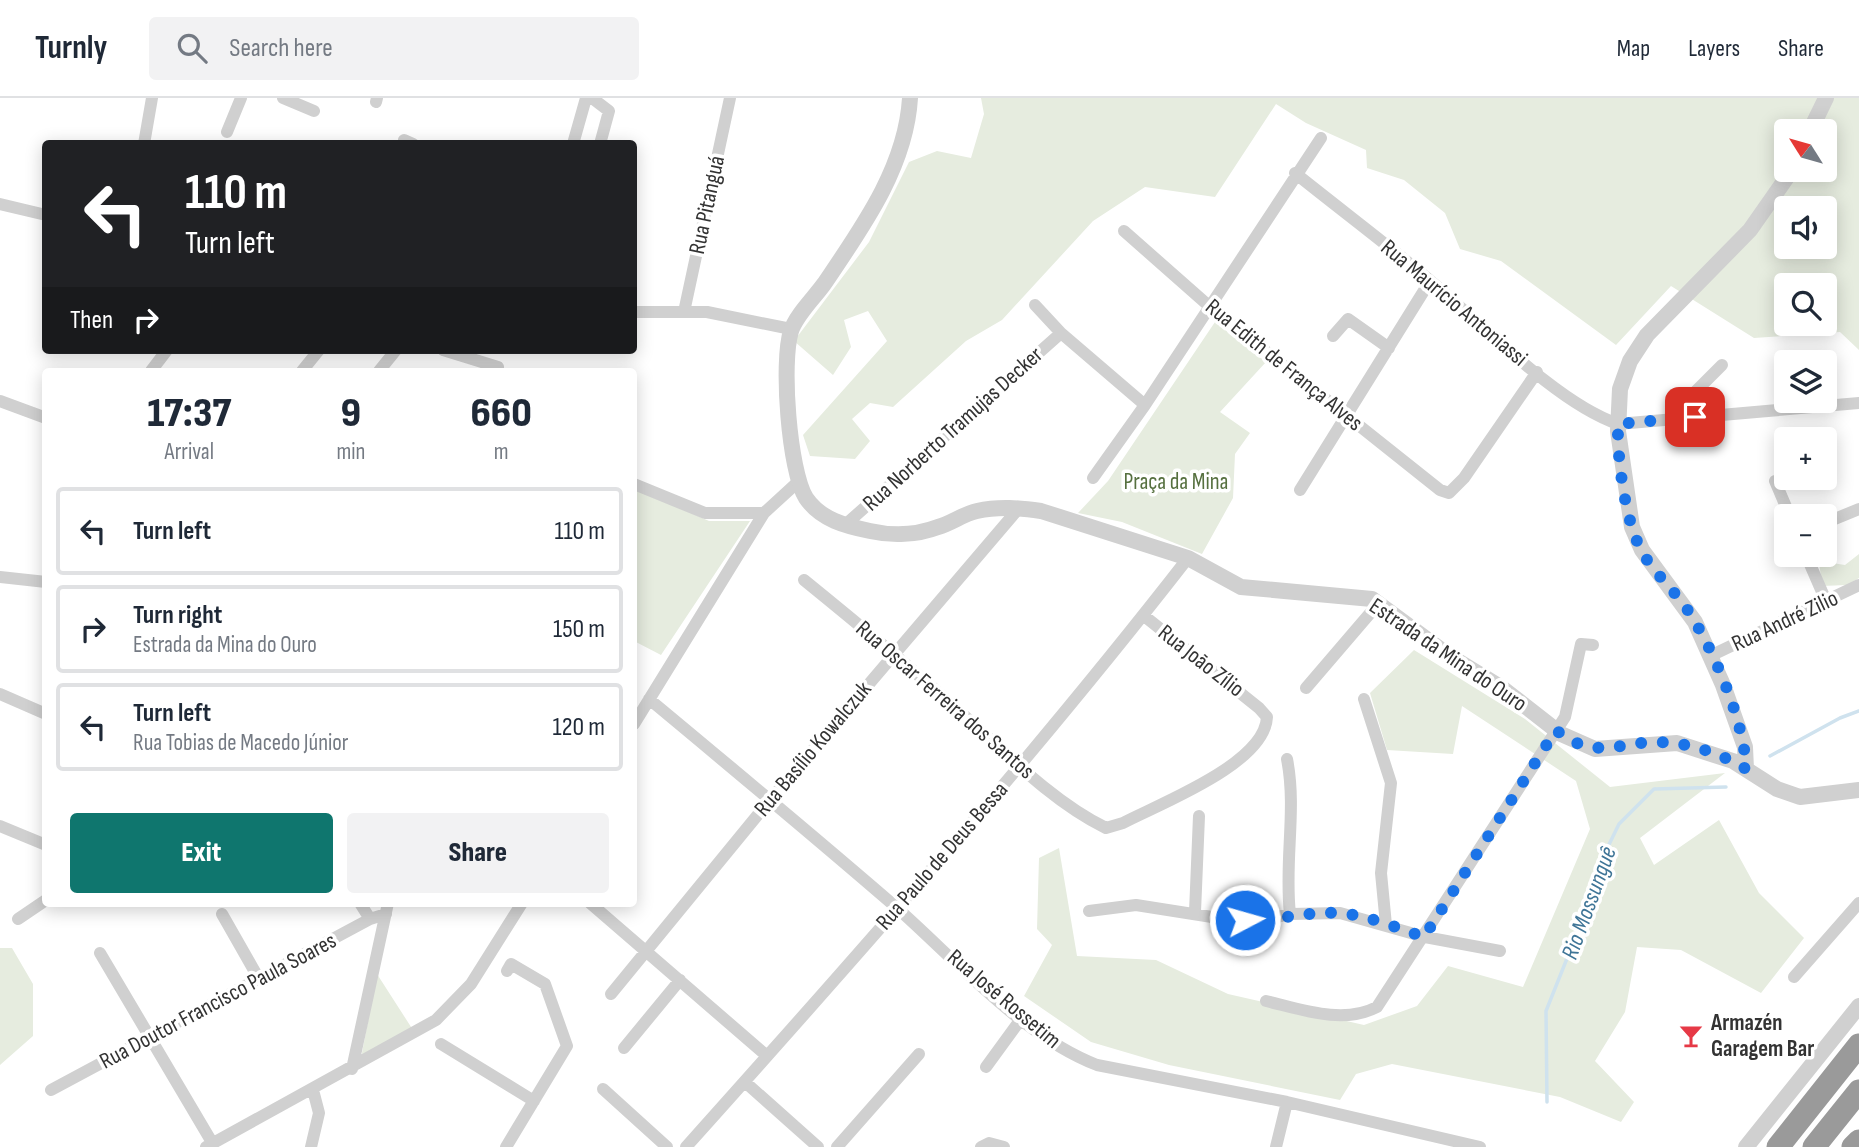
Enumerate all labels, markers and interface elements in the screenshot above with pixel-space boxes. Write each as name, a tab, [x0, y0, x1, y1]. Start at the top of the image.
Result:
search box	[149, 17, 639, 80]
text: Turnly	[35, 28, 107, 68]
icon: search	[173, 29, 211, 67]
text: Search here	[229, 33, 333, 64]
text: Map	[1617, 34, 1650, 63]
text: Layers	[1688, 34, 1740, 63]
text: Share	[1778, 34, 1824, 63]
north arrow	[1774, 119, 1838, 182]
map controls	[1774, 119, 1837, 567]
street label: Rua Pitanguá	[683, 153, 731, 257]
text: 110 m	[185, 164, 287, 223]
icon: left	[70, 168, 161, 259]
button: sound	[1774, 196, 1837, 259]
text: Turn left	[185, 224, 275, 263]
street label: Rua Maurício Antoniassi	[1375, 234, 1533, 372]
button: search	[1774, 273, 1837, 336]
street label: Rua Edith de França Alves	[1200, 293, 1368, 437]
icon: right	[127, 301, 165, 339]
text: Then	[70, 305, 113, 336]
street label: Rua Norberto Tramujas Decker	[857, 341, 1049, 517]
button: layers	[1774, 350, 1837, 413]
pin	[1665, 387, 1725, 447]
text: 17:37	[147, 388, 231, 439]
text: 9	[341, 388, 361, 439]
text: 660	[470, 388, 532, 439]
icon: arrive	[1676, 398, 1714, 436]
button: +	[1774, 427, 1837, 490]
text: Arrival	[164, 438, 214, 466]
text: min	[336, 438, 365, 466]
text: m	[494, 438, 509, 466]
park label: Praça da Mina	[1124, 468, 1228, 496]
button: −	[1774, 504, 1837, 567]
icon: left	[74, 512, 112, 550]
text: Turn left	[133, 516, 211, 547]
text: 110 m	[554, 516, 605, 547]
street label: Rua André Zilio	[1727, 584, 1843, 658]
street label: Estrada da Mina do Ouro	[1364, 592, 1532, 718]
text: Turn right	[133, 600, 222, 631]
icon: right	[74, 610, 112, 648]
text: 150 m	[553, 614, 605, 645]
street label: Rua Oscar Ferreira dos Santos	[850, 615, 1040, 785]
street label: Rua João Zílio	[1152, 619, 1250, 703]
text: Estrada da Mina do Ouro	[133, 631, 317, 659]
street label: Rua Basílio Kowalczuk	[748, 676, 878, 822]
text: Turn left	[133, 698, 211, 729]
icon: left	[74, 708, 112, 746]
text: 120 m	[552, 712, 605, 743]
text: Rua Tobias de Macedo Júnior	[133, 729, 348, 757]
street label: Rua Paulo de Deus Bessa	[870, 776, 1014, 936]
button: Exit	[70, 813, 333, 893]
button: Share	[347, 813, 609, 893]
water label: Rio Mossunguê	[1555, 843, 1623, 963]
position arrow	[1208, 883, 1282, 957]
street label: Rua Doutor Francisco Paula Soares	[95, 927, 341, 1075]
street label: Rua José Rossetim	[942, 943, 1066, 1055]
place label: Armazén Garagem Bar	[1710, 1009, 1814, 1063]
bar icon: Armazén Garagem Bar	[1677, 1022, 1705, 1050]

